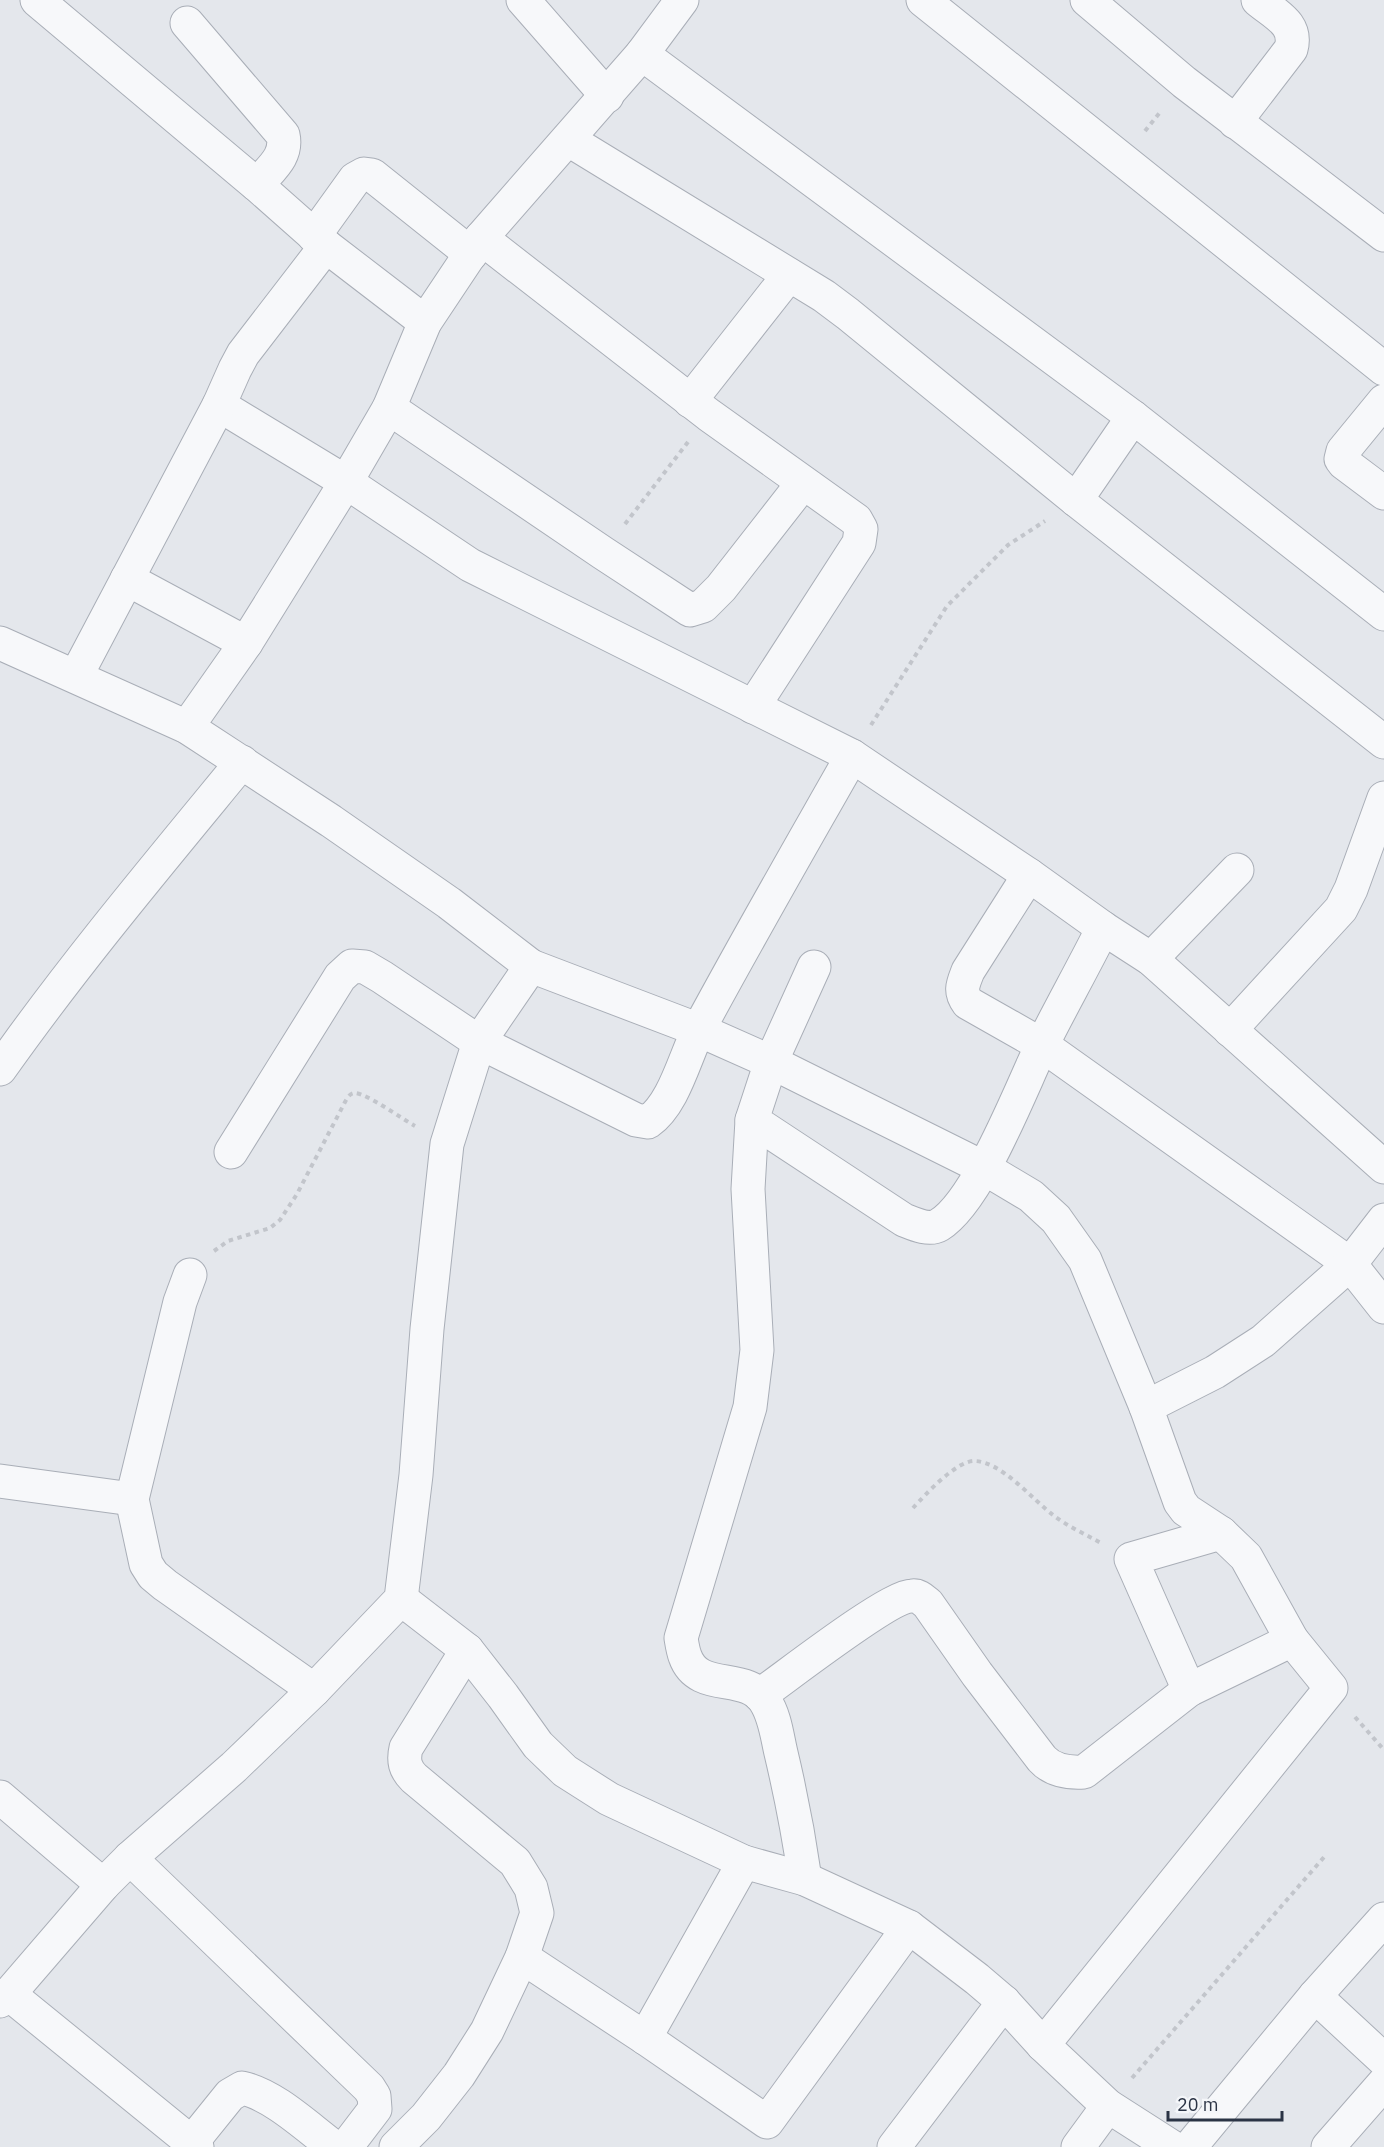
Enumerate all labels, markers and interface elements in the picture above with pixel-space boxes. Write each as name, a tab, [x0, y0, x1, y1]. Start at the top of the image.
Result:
scale bar	[1168, 2084, 1282, 2122]
text: 20 m	[1177, 2093, 1219, 2116]

